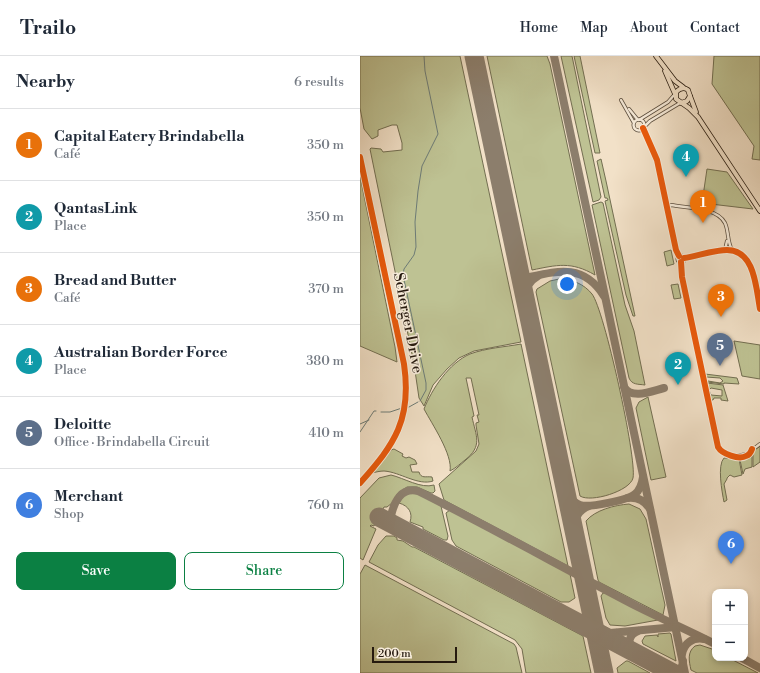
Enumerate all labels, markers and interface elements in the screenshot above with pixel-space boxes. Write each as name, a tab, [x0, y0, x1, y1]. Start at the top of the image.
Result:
text: Trailo	[20, 16, 76, 40]
text: Home	[520, 19, 558, 37]
text: Map	[580, 19, 608, 37]
text: About	[630, 19, 668, 37]
text: Contact	[690, 19, 740, 37]
text: Nearby	[16, 71, 75, 93]
text: 6 results	[294, 74, 344, 90]
text: Capital Eatery Brindabella	[54, 127, 244, 146]
text: 1	[26, 137, 32, 153]
text: 350 m	[307, 137, 344, 153]
pin: 4	[673, 144, 699, 177]
text: Café	[54, 146, 81, 162]
pin: 1	[690, 190, 716, 223]
text: QantasLink	[54, 199, 137, 218]
text: 2	[25, 209, 33, 225]
text: 350 m	[307, 209, 344, 225]
text: Place	[54, 218, 86, 234]
text: Bread and Butter	[54, 271, 177, 290]
street label: Scherger Drive	[389, 271, 427, 375]
your location	[557, 274, 577, 294]
text: 3	[25, 281, 33, 297]
text: 370 m	[308, 281, 344, 297]
pin: 3	[708, 284, 734, 317]
text: Café	[54, 290, 81, 306]
pin: 5	[707, 333, 733, 366]
text: Australian Border Force	[54, 343, 228, 362]
pin: 2	[665, 352, 691, 385]
text: 4	[25, 353, 33, 369]
text: 380 m	[306, 353, 344, 369]
text: Place	[54, 362, 86, 378]
text: Deloitte	[54, 415, 111, 434]
text: 5	[25, 425, 33, 441]
text: 410 m	[308, 425, 344, 441]
text: Office · Brindabella Circuit	[54, 434, 210, 450]
text: Merchant	[54, 487, 123, 506]
text: 6	[25, 497, 33, 513]
text: 760 m	[307, 497, 344, 513]
text: Shop	[54, 506, 84, 522]
pin: 6	[718, 531, 744, 564]
button: Save	[16, 552, 176, 590]
button: Share	[184, 552, 344, 590]
map controls	[712, 589, 748, 661]
button: +	[712, 589, 748, 625]
button: −	[712, 625, 748, 661]
scale bar	[372, 645, 457, 664]
text: 200 m	[378, 647, 411, 661]

